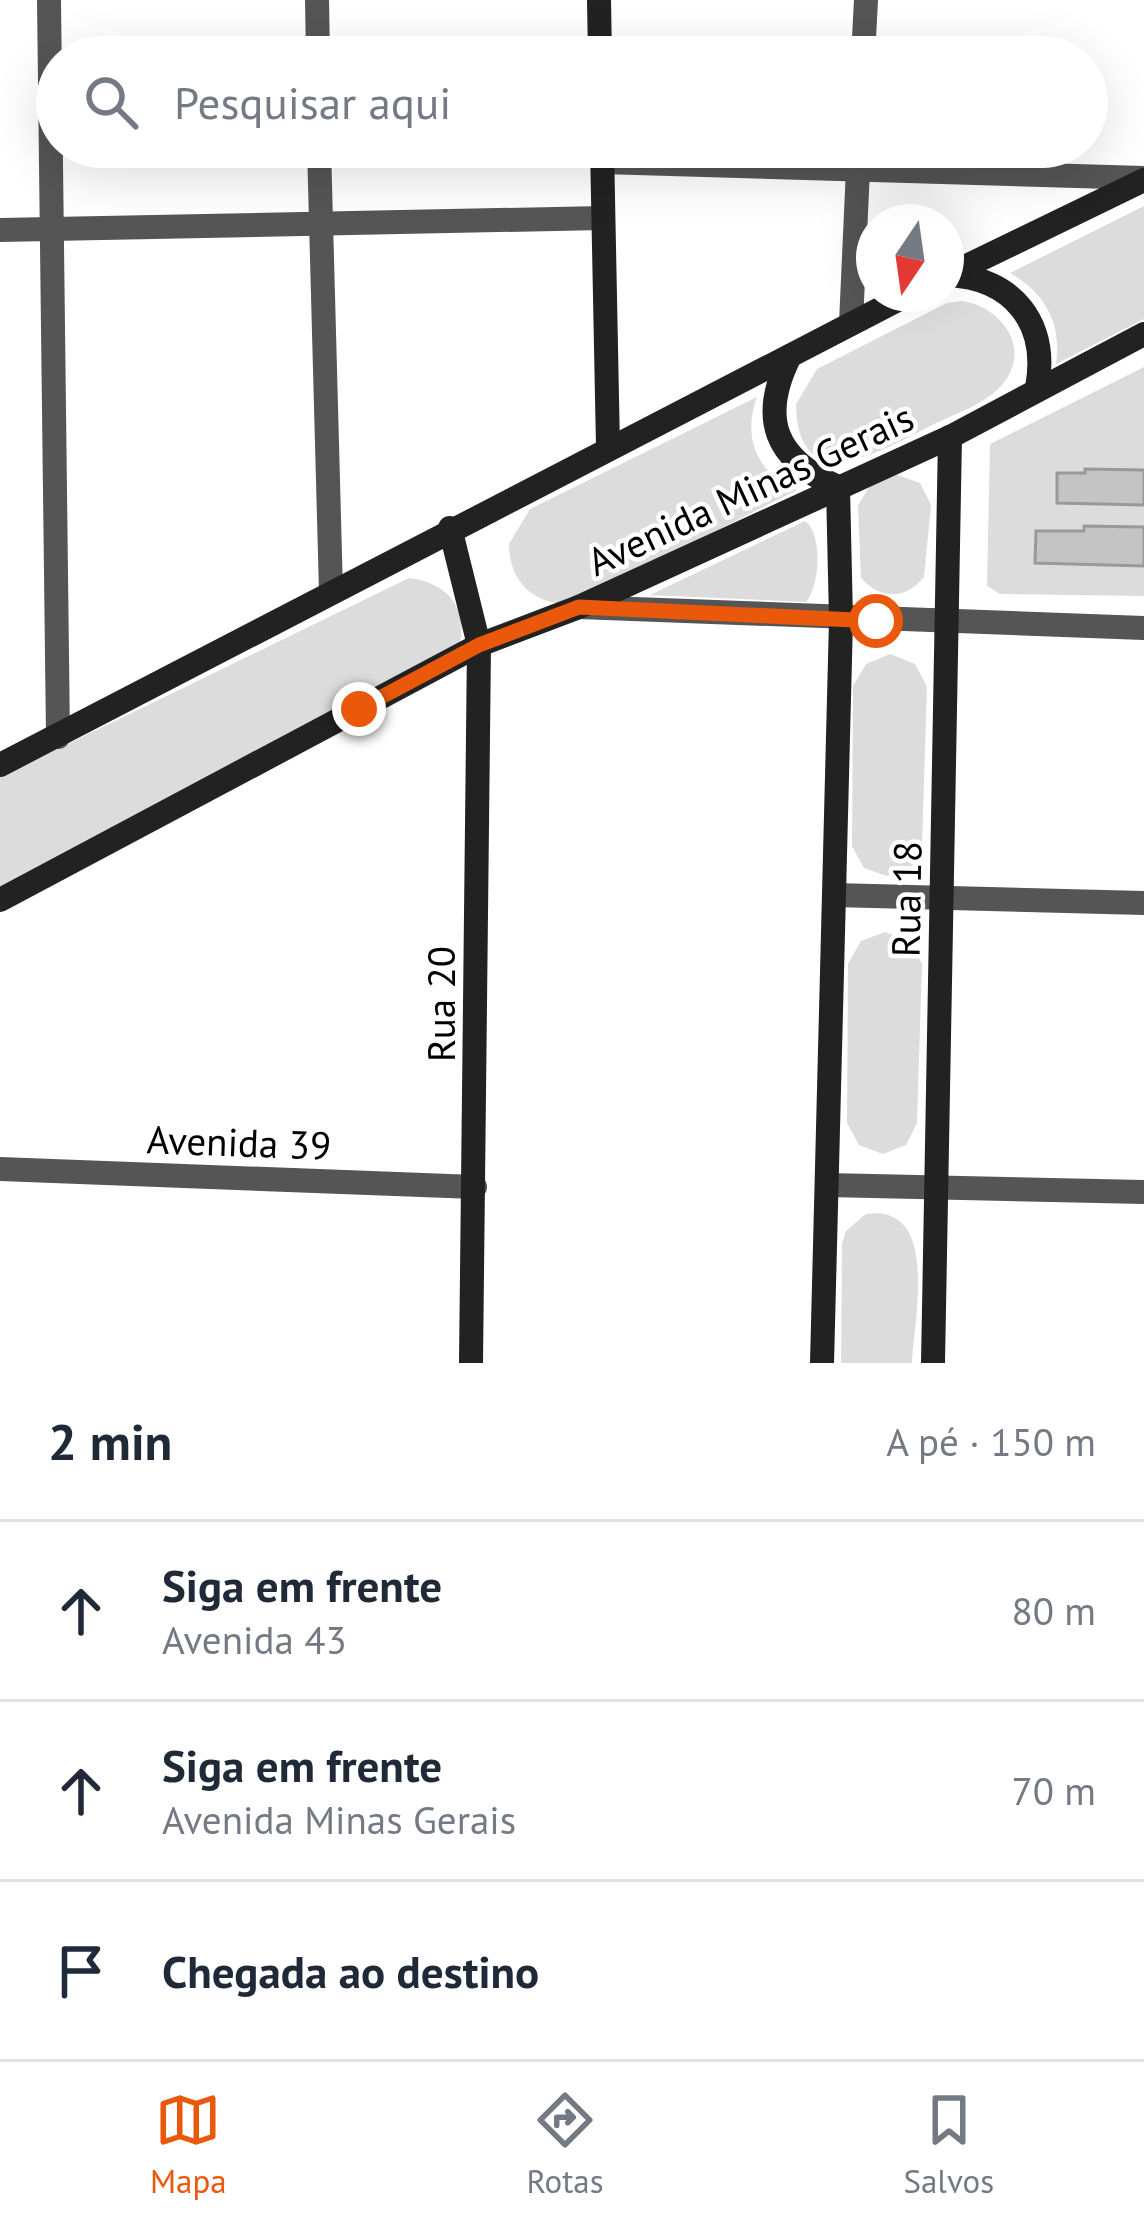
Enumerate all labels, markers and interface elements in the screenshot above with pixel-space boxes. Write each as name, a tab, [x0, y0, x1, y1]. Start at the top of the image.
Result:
search box	[36, 36, 1108, 168]
icon: search	[78, 69, 144, 135]
text: Pesquisar aqui	[174, 73, 451, 131]
north arrow	[856, 204, 964, 312]
street label: Avenida Minas Gerais	[579, 391, 921, 587]
route start	[849, 594, 903, 648]
route end	[332, 682, 386, 736]
street label: Rua 18	[879, 841, 933, 957]
street label: Rua 20	[415, 946, 466, 1062]
street label: Avenida 39	[146, 1113, 332, 1171]
text: 2 min	[48, 1408, 172, 1474]
text: A pé · 150 m	[886, 1416, 1096, 1467]
text: Siga em frente	[162, 1556, 442, 1614]
icon: ahead	[48, 1578, 114, 1644]
text: 80 m	[1011, 1585, 1096, 1636]
text: Avenida 43	[162, 1614, 347, 1665]
text: Siga em frente	[162, 1736, 442, 1794]
icon: ahead	[48, 1758, 114, 1824]
text: 70 m	[1011, 1765, 1096, 1816]
text: Avenida Minas Gerais	[162, 1794, 516, 1845]
icon: arrive	[48, 1938, 114, 2004]
text: Chegada ao destino	[162, 1942, 539, 2000]
tab: Mapa	[150, 2087, 227, 2202]
tab: Rotas	[526, 2087, 604, 2202]
tab: Salvos	[903, 2087, 994, 2202]

